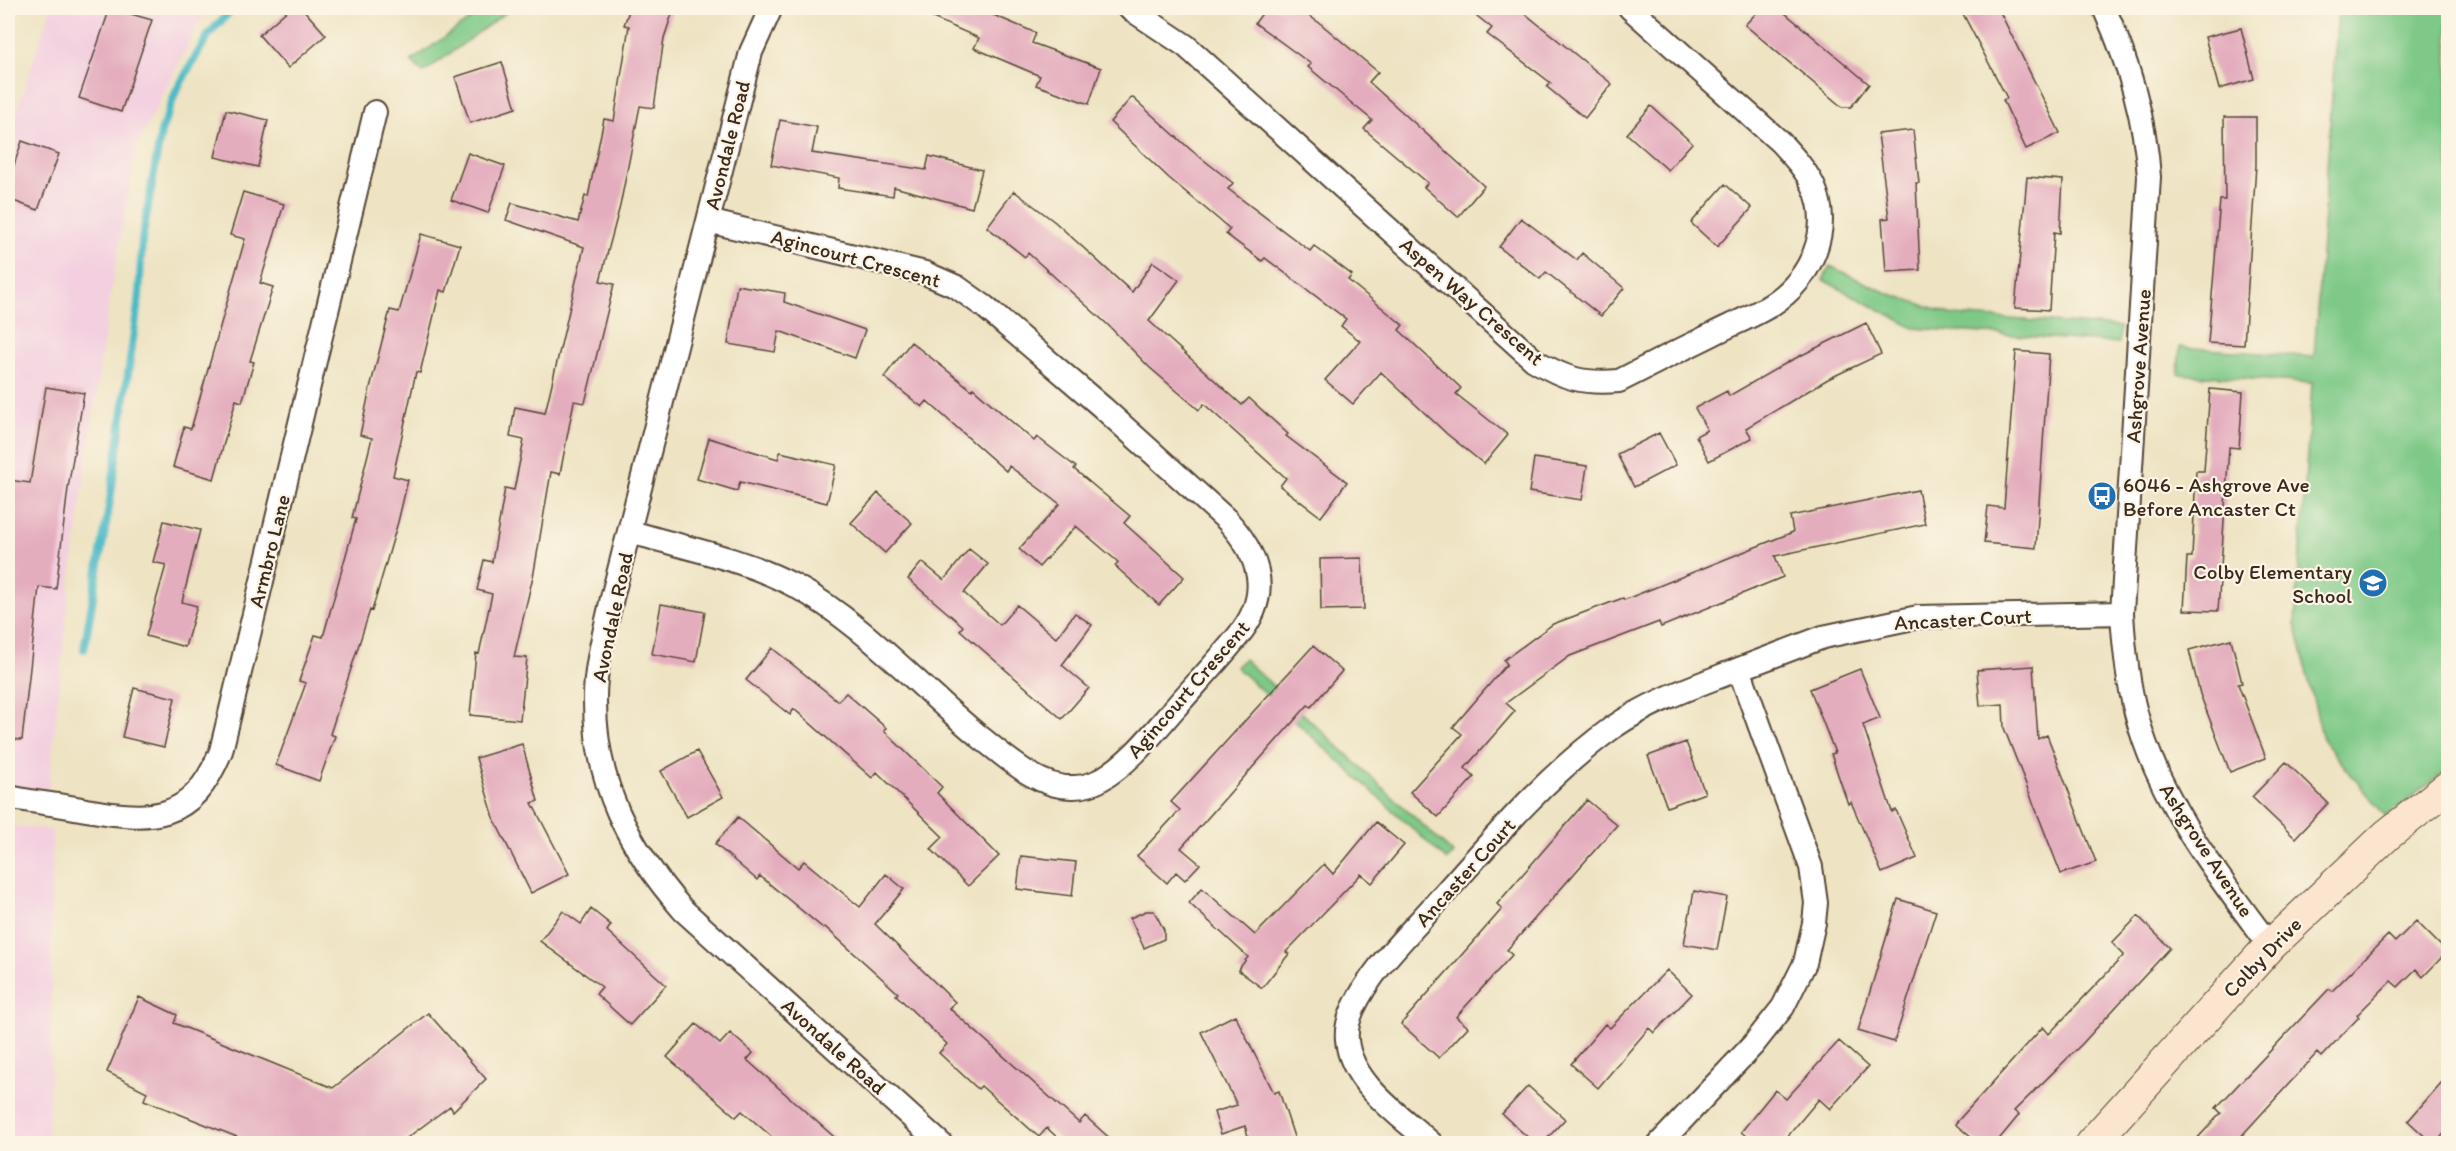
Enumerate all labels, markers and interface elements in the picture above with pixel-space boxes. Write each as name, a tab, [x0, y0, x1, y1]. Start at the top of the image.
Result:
street label: Avondale Road	[699, 78, 755, 212]
street label: Agincourt Crescent	[769, 223, 944, 293]
street label: Aspen Way Crescent	[1395, 232, 1549, 370]
street label: Ashgrove Avenue	[2120, 288, 2156, 444]
place label: 6046 - Ashgrove Ave Before Ancaster Ct	[2123, 472, 2310, 521]
bus stop icon: 6046 - Ashgrove Ave Before Ancaster Ct	[2086, 480, 2118, 512]
street label: Armbro Lane	[243, 492, 295, 610]
street label: Avondale Road	[586, 550, 638, 684]
place label: Colby Elementary School	[2193, 559, 2352, 608]
school or university icon: Colby Elementary School	[2357, 567, 2389, 599]
street label: Ancaster Court	[1894, 603, 2033, 635]
street label: Agincourt Crescent	[1121, 615, 1255, 763]
street label: Ashgrove Avenue	[2154, 778, 2260, 922]
street label: Ancaster Court	[1410, 812, 1520, 932]
street label: Colby Drive	[2217, 911, 2307, 1003]
street label: Avondale Road	[777, 993, 891, 1099]

